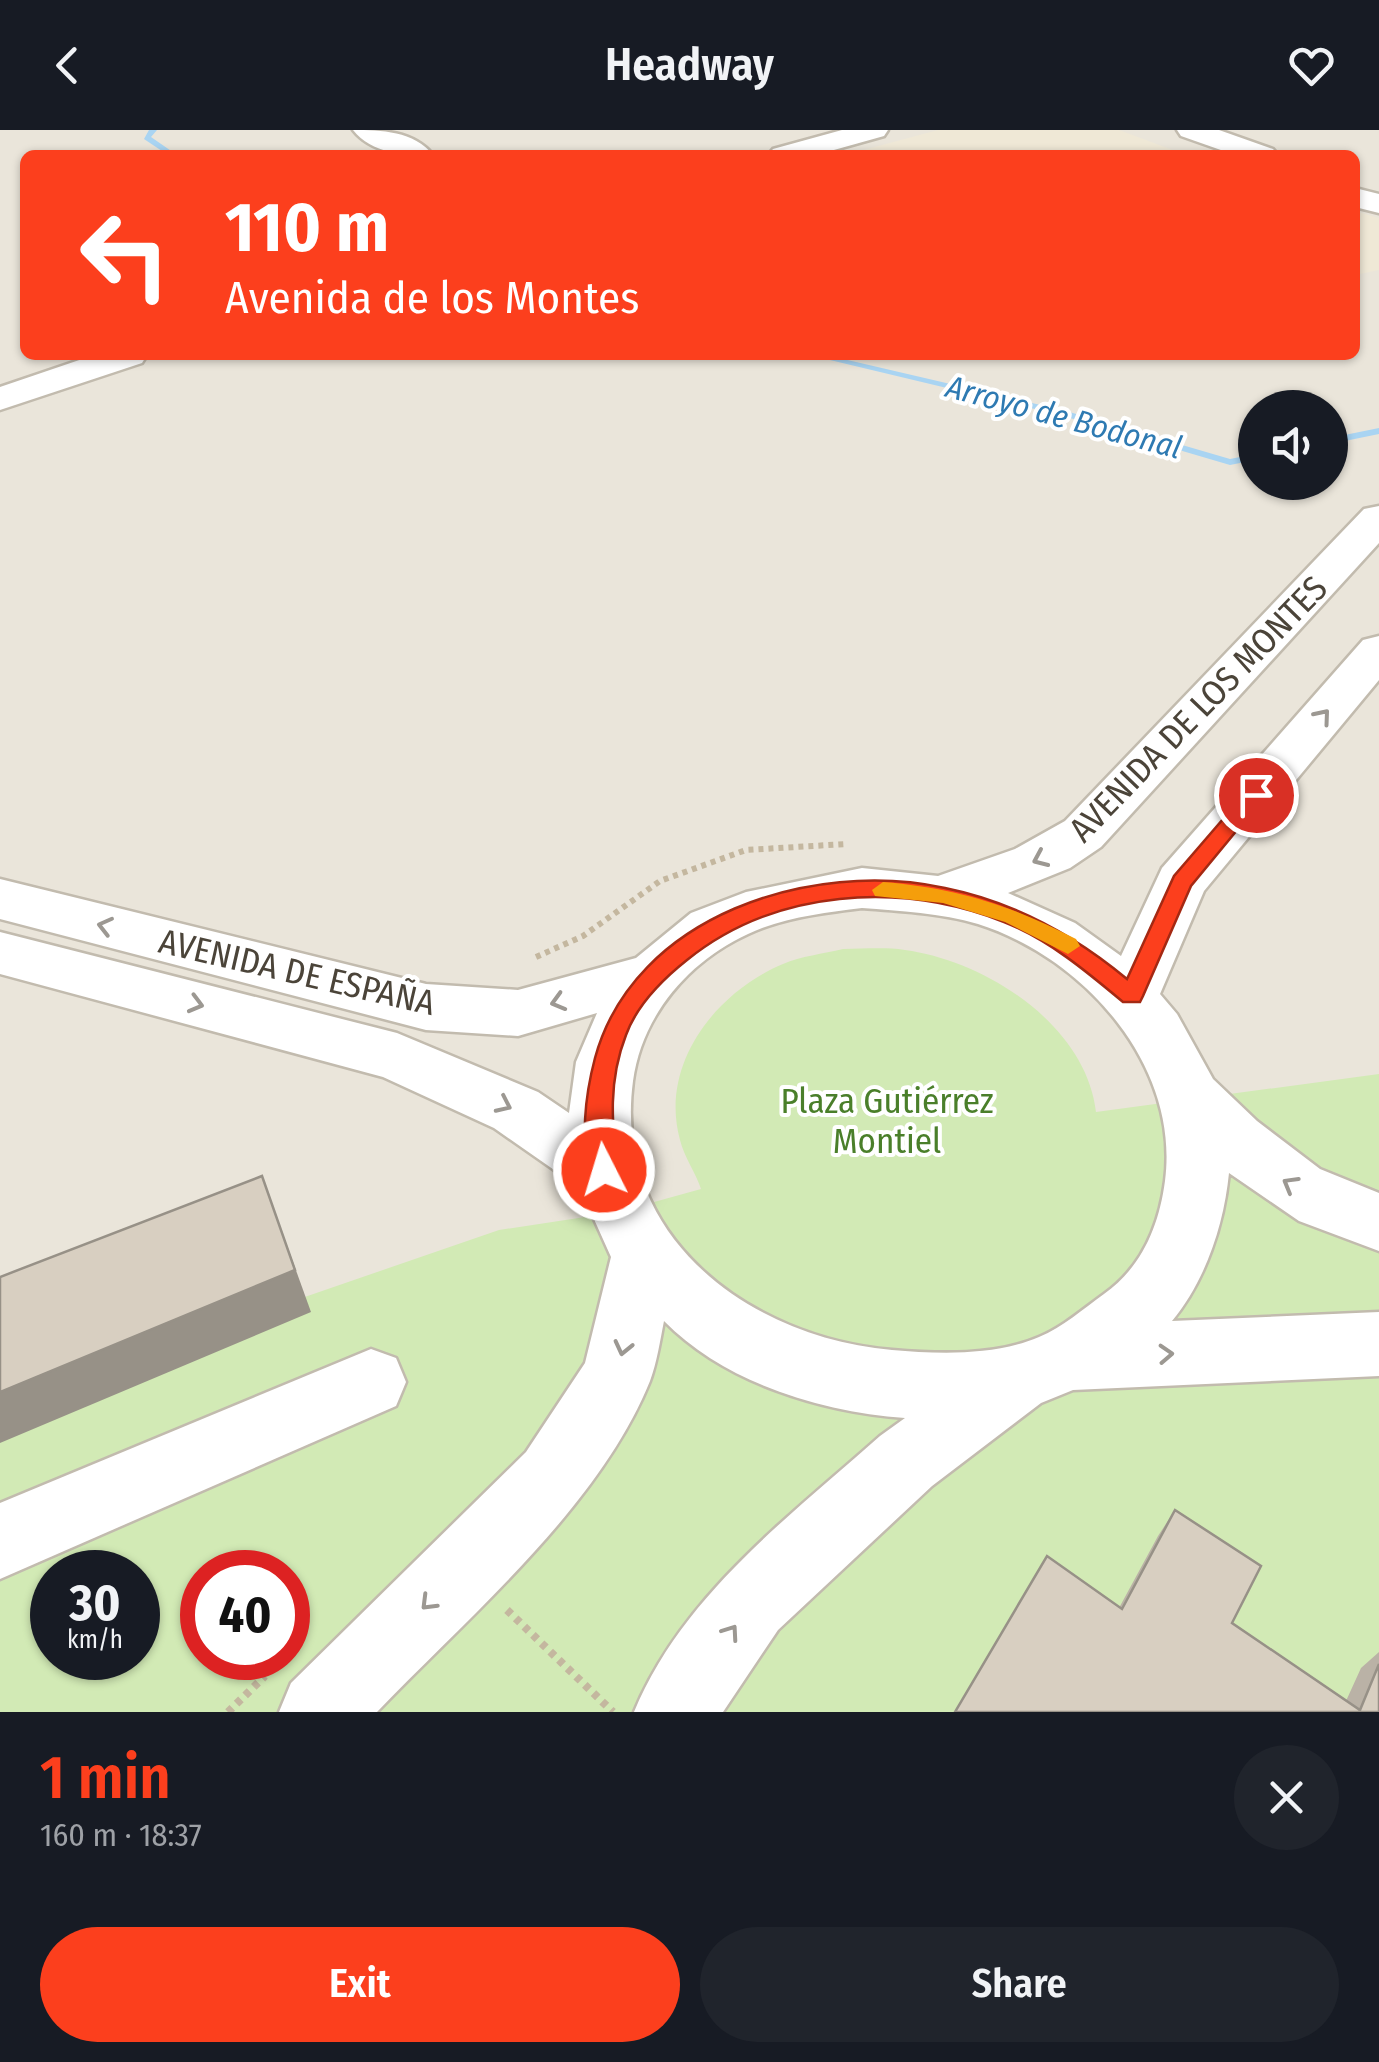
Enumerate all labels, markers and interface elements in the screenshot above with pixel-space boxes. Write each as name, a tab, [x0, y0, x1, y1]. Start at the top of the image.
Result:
icon: back	[40, 38, 95, 93]
text: Headway	[605, 38, 774, 92]
icon: heart	[1284, 38, 1339, 93]
text: 110 m	[225, 186, 389, 270]
icon: left	[60, 190, 190, 320]
text: Avenida de los Montes	[225, 271, 639, 325]
water label: Arroyo de Bodonal	[941, 367, 1186, 467]
map controls	[1238, 390, 1348, 500]
button: sound	[1238, 390, 1348, 500]
street label: AVENIDA DE LOS MONTES	[1060, 567, 1336, 851]
one-way arrow	[1311, 709, 1329, 728]
pin	[1214, 753, 1299, 838]
icon: arrive	[1229, 768, 1284, 823]
one-way arrow	[1032, 847, 1050, 867]
one-way arrow	[97, 916, 114, 937]
street label: AVENIDA DE ESPAÑA	[155, 920, 440, 1024]
one-way arrow	[550, 990, 568, 1011]
one-way arrow	[187, 992, 204, 1013]
park label: Plaza Gutiérrez Montiel	[780, 1080, 994, 1162]
one-way arrow	[494, 1092, 512, 1112]
position arrow	[552, 1118, 656, 1222]
one-way arrow	[1283, 1176, 1301, 1196]
one-way arrow	[614, 1339, 635, 1356]
one-way arrow	[1158, 1344, 1174, 1365]
speed limit sign: 40	[180, 1550, 310, 1680]
text: 30	[70, 1573, 120, 1633]
one-way arrow	[422, 1591, 440, 1609]
text: km/h	[67, 1625, 123, 1655]
one-way arrow	[719, 1625, 737, 1644]
text: 1 min	[40, 1742, 171, 1814]
button: close	[1234, 1745, 1339, 1850]
text: 160 m · 18:37	[40, 1816, 202, 1854]
button: Exit	[40, 1927, 680, 2042]
button: Share	[700, 1927, 1339, 2042]

